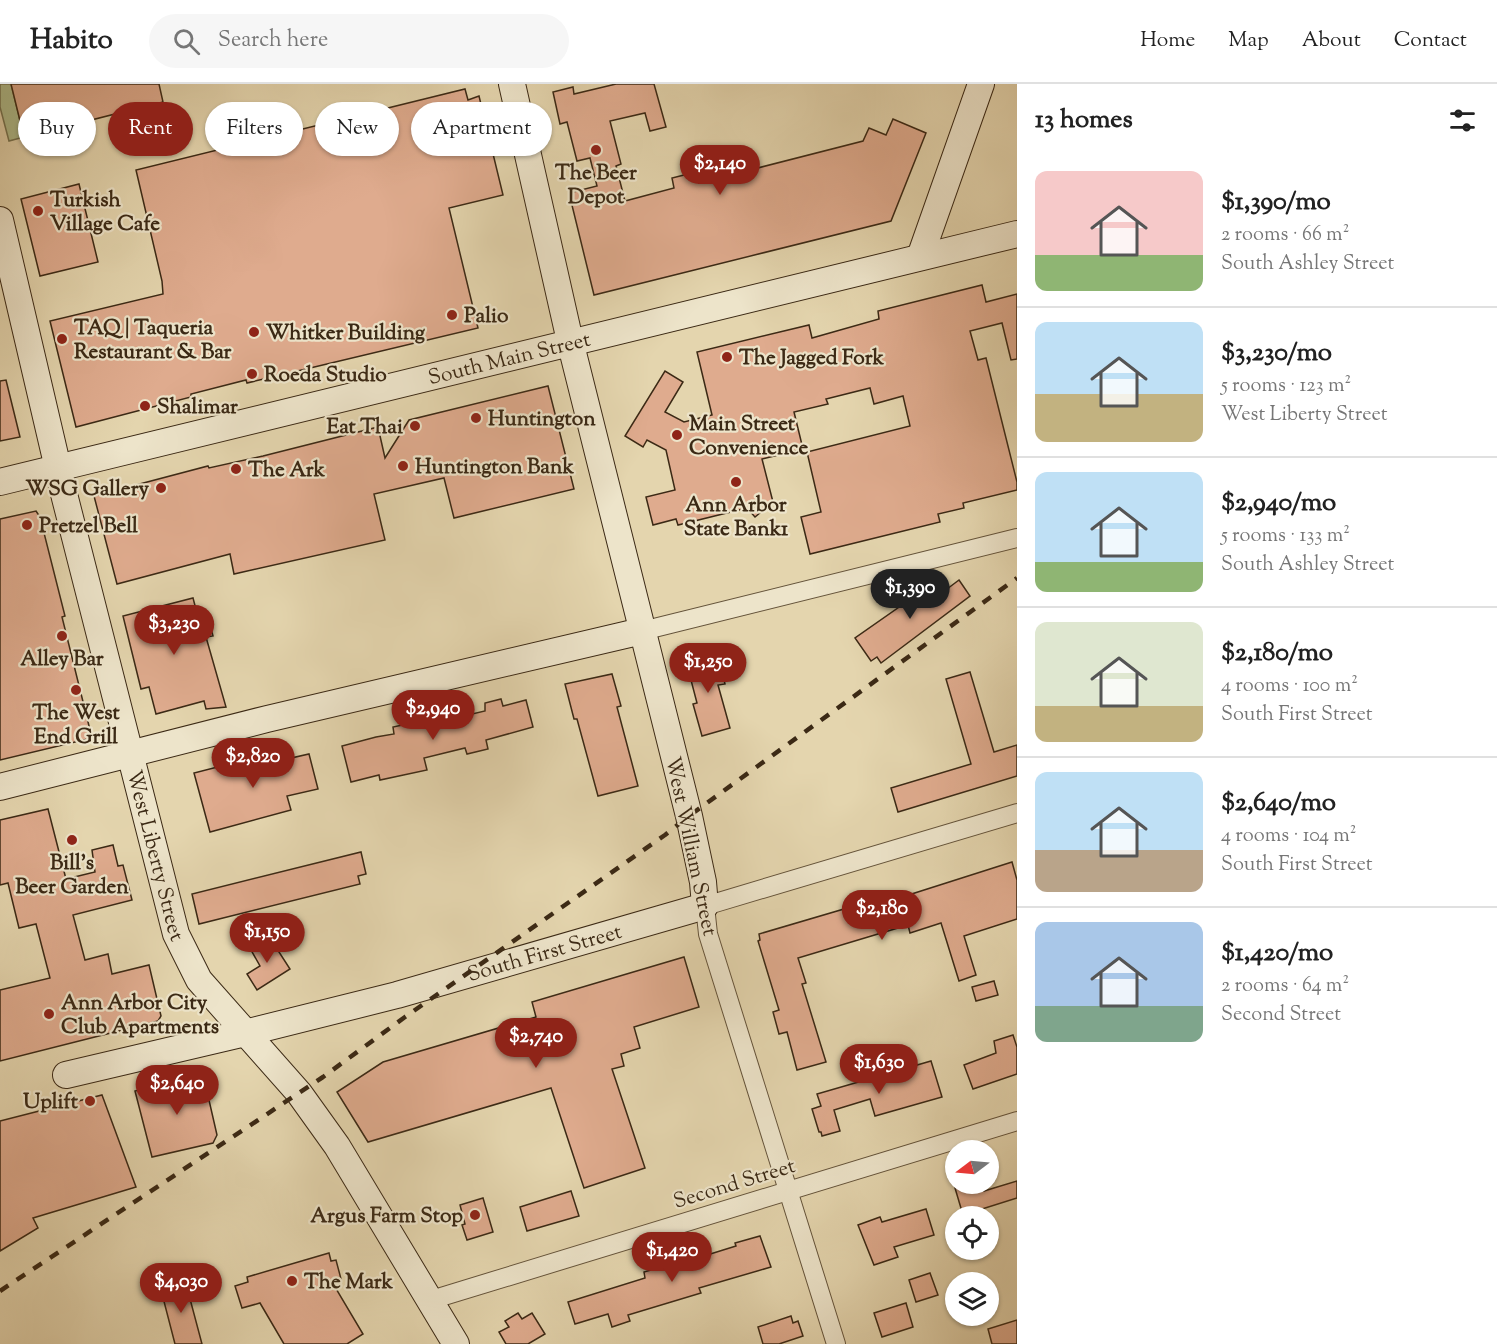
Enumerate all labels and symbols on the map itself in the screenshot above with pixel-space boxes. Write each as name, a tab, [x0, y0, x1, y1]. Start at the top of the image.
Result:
marker: The Beer Depot	[589, 143, 603, 157]
pin: $2,140	[671, 145, 769, 196]
place label: The Beer Depot	[555, 159, 637, 213]
place label: Turkish Village Cafe	[50, 186, 160, 240]
marker: Turkish Village Cafe	[31, 204, 45, 218]
place label: Palio	[464, 302, 509, 332]
marker: Palio	[445, 308, 459, 322]
place label: TAQ | Taqueria Restaurant & Bar	[74, 314, 232, 368]
place label: Whitker Building	[266, 319, 426, 349]
marker: Whitker Building	[247, 325, 261, 339]
street label: South Main Street	[425, 326, 594, 394]
marker: TAQ | Taqueria Restaurant & Bar	[55, 332, 69, 346]
place label: The Jagged Fork	[739, 344, 885, 374]
marker: The Jagged Fork	[720, 350, 734, 364]
place label: Roeda Studio	[264, 361, 387, 391]
marker: Roeda Studio	[245, 367, 259, 381]
place label: Shalimar	[157, 393, 238, 423]
marker: Shalimar	[138, 399, 152, 413]
place label: Huntington	[488, 405, 596, 435]
place label: Main Street Convenience	[689, 410, 809, 464]
marker: Huntington	[469, 411, 483, 425]
place label: Eat Thai	[326, 413, 403, 443]
marker: Eat Thai	[408, 419, 422, 433]
marker: Main Street Convenience	[670, 428, 684, 442]
place label: Huntington Bank	[415, 453, 574, 483]
place label: The Ark	[248, 456, 326, 486]
marker: Huntington Bank	[396, 459, 410, 473]
marker: The Ark	[229, 462, 243, 476]
place label: WSG Gallery	[26, 475, 150, 505]
marker: Ann Arbor State Bank1	[729, 475, 743, 489]
marker: WSG Gallery	[154, 481, 168, 495]
place label: Ann Arbor State Bank1	[684, 491, 789, 545]
place label: Pretzel Bell	[39, 512, 138, 542]
marker: Pretzel Bell	[20, 518, 34, 532]
pin: $1,390	[861, 569, 959, 620]
pin: $3,230	[125, 605, 223, 656]
marker: Alley Bar	[55, 629, 69, 643]
pin: $1,250	[659, 643, 757, 694]
place label: Alley Bar	[20, 645, 104, 675]
marker: The West End Grill	[69, 683, 83, 697]
pin: $2,940	[384, 690, 482, 741]
place label: The West End Grill	[32, 699, 121, 753]
pin: $2,820	[204, 738, 302, 789]
street label: West William Street	[656, 754, 724, 939]
street label: West Liberty Street	[118, 767, 190, 947]
marker: Bill's Beer Garden	[65, 833, 79, 847]
place label: Bill's Beer Garden	[15, 849, 129, 903]
pin: $2,180	[833, 890, 931, 941]
pin: $1,150	[218, 913, 316, 964]
street label: South First Street	[464, 918, 626, 991]
place label: Ann Arbor City Club Apartments	[61, 989, 219, 1043]
marker: Ann Arbor City Club Apartments	[42, 1007, 56, 1021]
pin: $2,740	[487, 1018, 585, 1069]
pin: $1,630	[830, 1044, 928, 1095]
pin: $2,640	[128, 1065, 226, 1116]
place label: Uplift	[23, 1088, 79, 1118]
marker: Uplift	[83, 1094, 97, 1108]
north arrow	[945, 1140, 999, 1194]
street label: Second Street	[670, 1152, 799, 1218]
place label: Argus Farm Stop	[310, 1202, 463, 1232]
marker: Argus Farm Stop	[468, 1208, 482, 1222]
pin: $1,420	[623, 1232, 721, 1283]
pin: $4,030	[132, 1263, 230, 1314]
place label: The Mark	[304, 1268, 394, 1298]
marker: The Mark	[285, 1274, 299, 1288]

